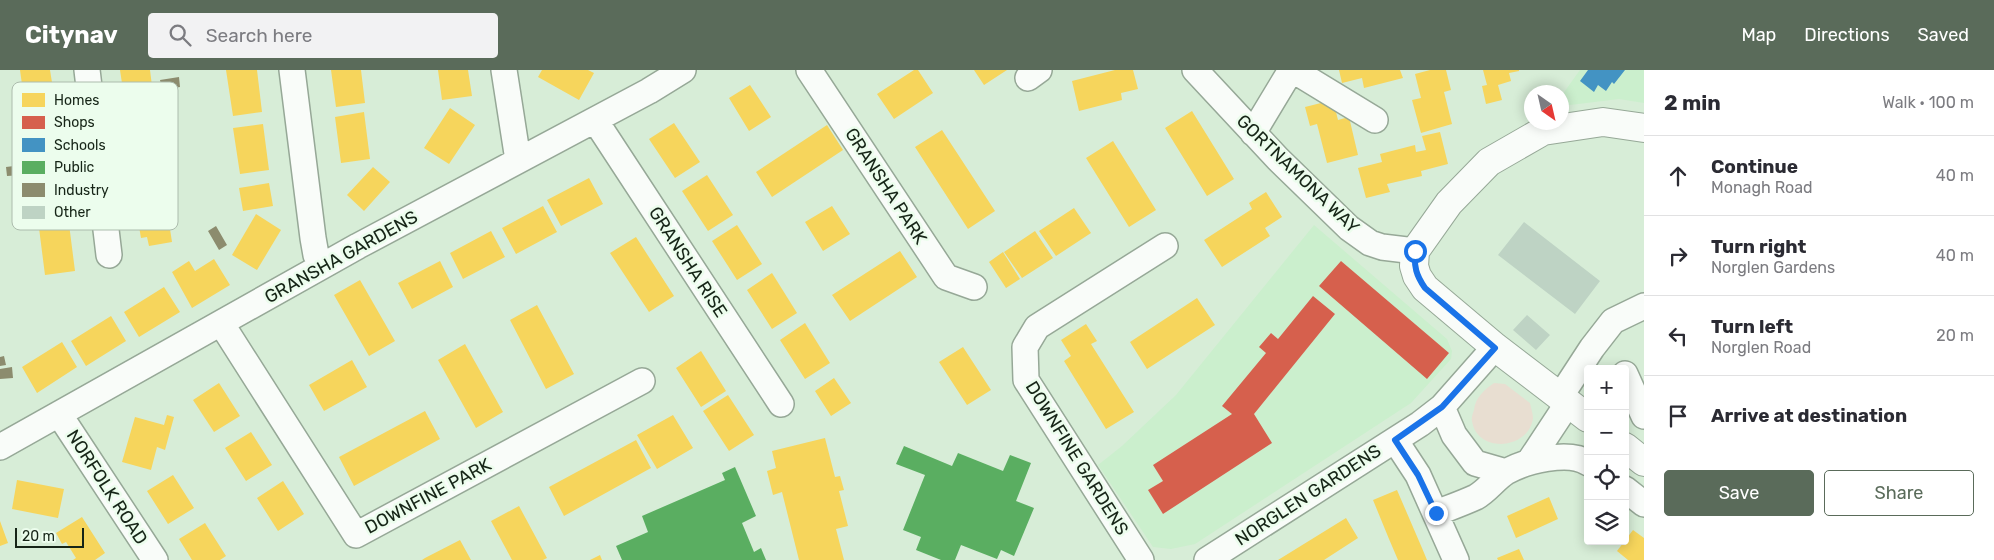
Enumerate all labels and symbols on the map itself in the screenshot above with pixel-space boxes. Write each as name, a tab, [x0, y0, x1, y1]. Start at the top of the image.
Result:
legend	[12, 82, 178, 230]
north arrow	[1524, 85, 1569, 130]
text: Homes	[54, 92, 99, 109]
street label: GORTNAMONA WAY	[1232, 110, 1364, 238]
text: Shops	[54, 114, 95, 131]
street label: GRANSHA PARK	[840, 124, 932, 248]
text: Schools	[54, 137, 106, 154]
text: Public	[54, 159, 95, 176]
text: Industry	[54, 182, 109, 199]
street label: GRANSHA RISE	[644, 203, 732, 321]
text: Other	[54, 204, 91, 221]
street label: GRANSHA GARDENS	[261, 206, 421, 308]
route start	[1404, 240, 1427, 263]
street label: DOWNFINE GARDENS	[1021, 377, 1133, 539]
street label: NORFOLK ROAD	[62, 425, 152, 549]
street label: NORGLEN GARDENS	[1231, 440, 1385, 550]
street label: DOWNFINE PARK	[361, 453, 495, 539]
route end	[1425, 502, 1448, 525]
scale bar	[15, 525, 84, 548]

